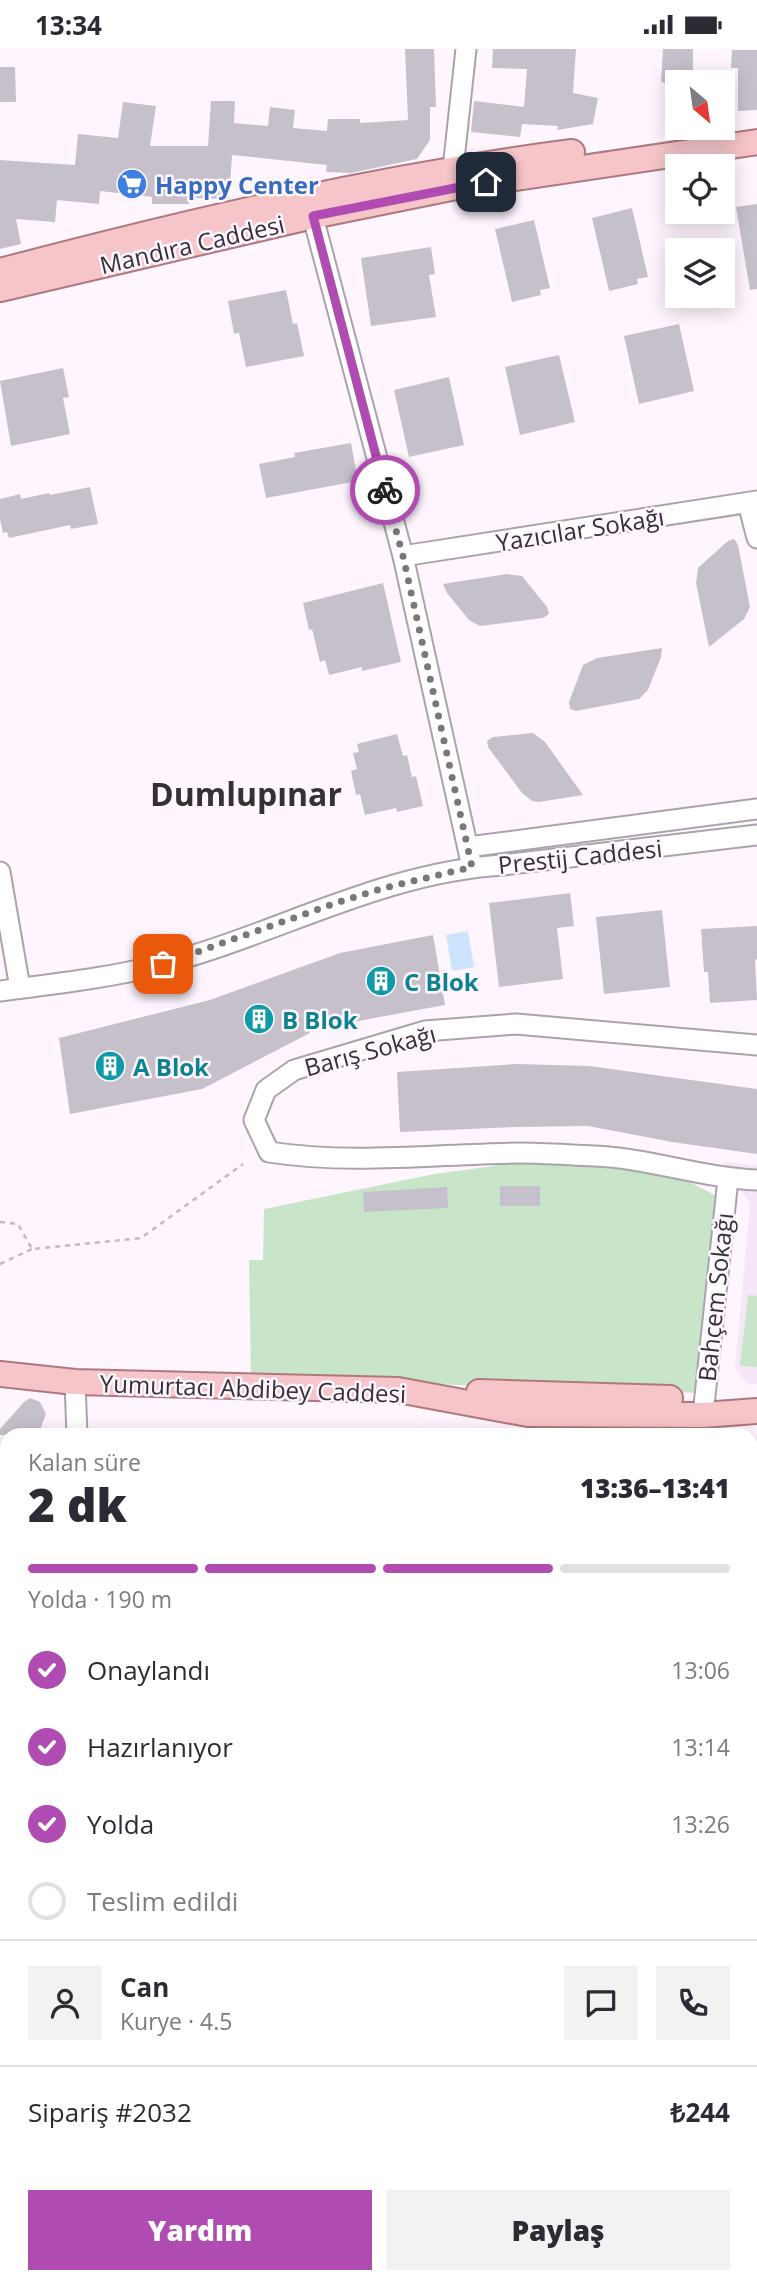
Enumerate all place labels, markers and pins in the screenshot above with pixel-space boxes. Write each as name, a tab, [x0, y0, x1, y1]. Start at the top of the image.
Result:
pin	[456, 152, 516, 212]
supermarket icon: Happy Center	[115, 167, 149, 201]
place label: Happy Center	[155, 168, 319, 201]
pin	[133, 934, 193, 994]
building icon: C Blok	[364, 964, 398, 998]
place label: C Blok	[404, 965, 479, 998]
building icon: B Blok	[242, 1002, 276, 1036]
place label: B Blok	[282, 1003, 358, 1036]
building icon: A Blok	[93, 1049, 127, 1083]
place label: A Blok	[133, 1050, 209, 1083]

